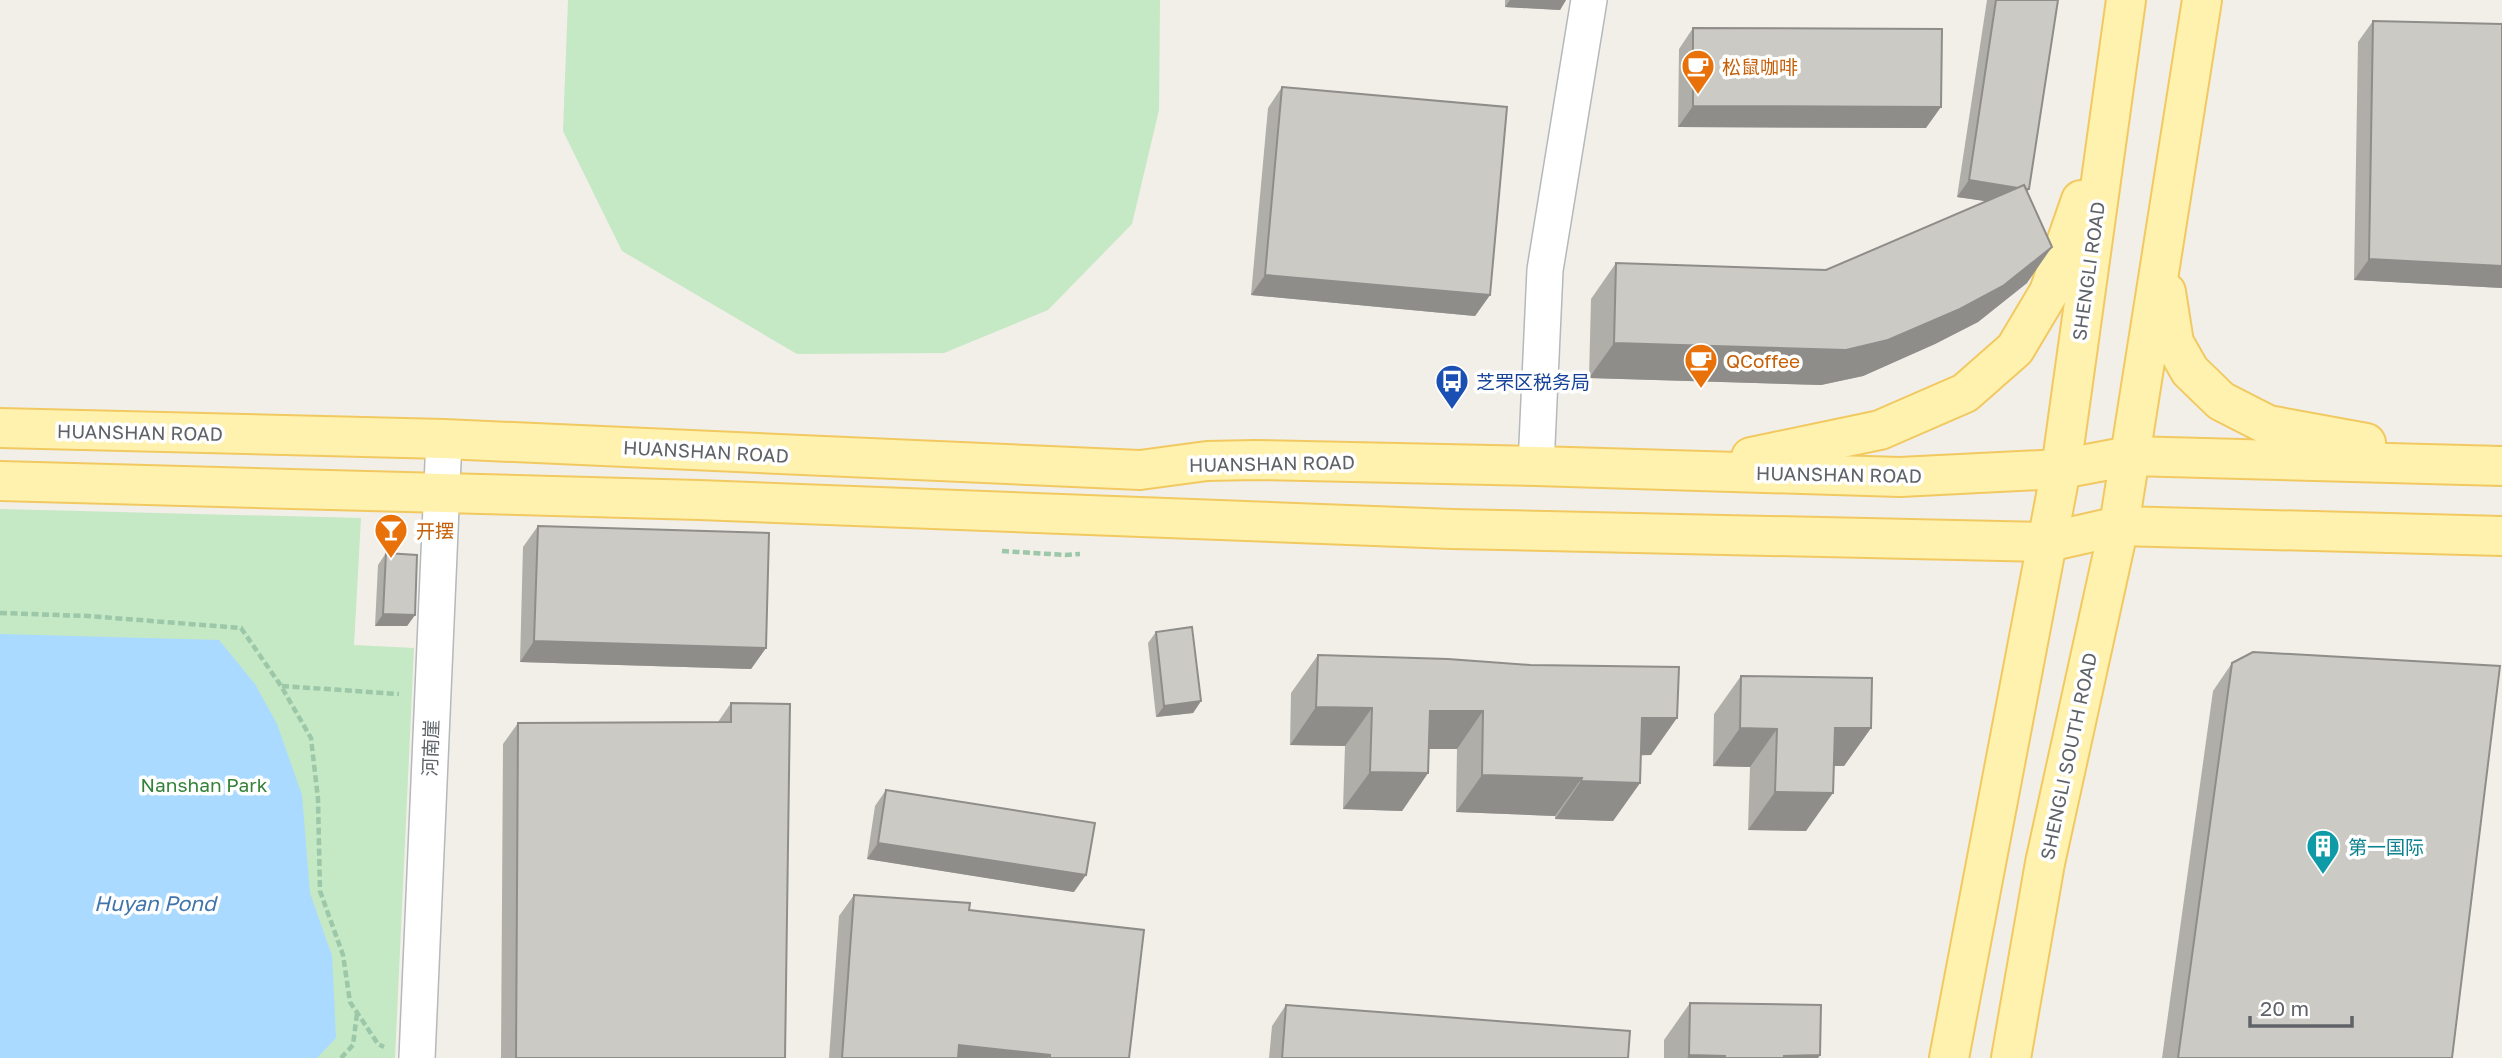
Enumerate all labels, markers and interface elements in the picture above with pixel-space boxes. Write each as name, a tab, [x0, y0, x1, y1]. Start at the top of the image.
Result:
cafe icon: 松鼠咖啡	[1679, 47, 1717, 96]
place label: 松鼠咖啡	[1722, 55, 1798, 78]
street label: SHENGLI ROAD	[2067, 200, 2109, 342]
cafe icon: QCoffee	[1682, 341, 1720, 390]
place label: QCoffee	[1726, 349, 1800, 372]
bus stop icon: 芝罘区税务局	[1433, 362, 1471, 411]
place label: 芝罘区税务局	[1476, 370, 1590, 393]
street label: HUANSHAN ROAD	[57, 419, 223, 445]
street label: HUANSHAN ROAD	[622, 435, 790, 467]
street label: HUANSHAN ROAD	[1189, 450, 1355, 476]
street label: HUANSHAN ROAD	[1756, 461, 1922, 487]
bar icon: 开摆	[372, 511, 410, 560]
place label: 开摆	[416, 519, 454, 542]
street label: SHENGLI SOUTH ROAD	[2035, 650, 2101, 862]
street label: 河南崖	[418, 719, 442, 777]
park label: Nanshan Park	[141, 773, 268, 796]
building icon: 第一国际	[2304, 827, 2342, 876]
place label: 第一国际	[2348, 835, 2424, 858]
water label: Huyan Pond	[94, 890, 218, 916]
scale bar	[2250, 984, 2352, 1028]
text: 20 m	[2260, 995, 2309, 1021]

